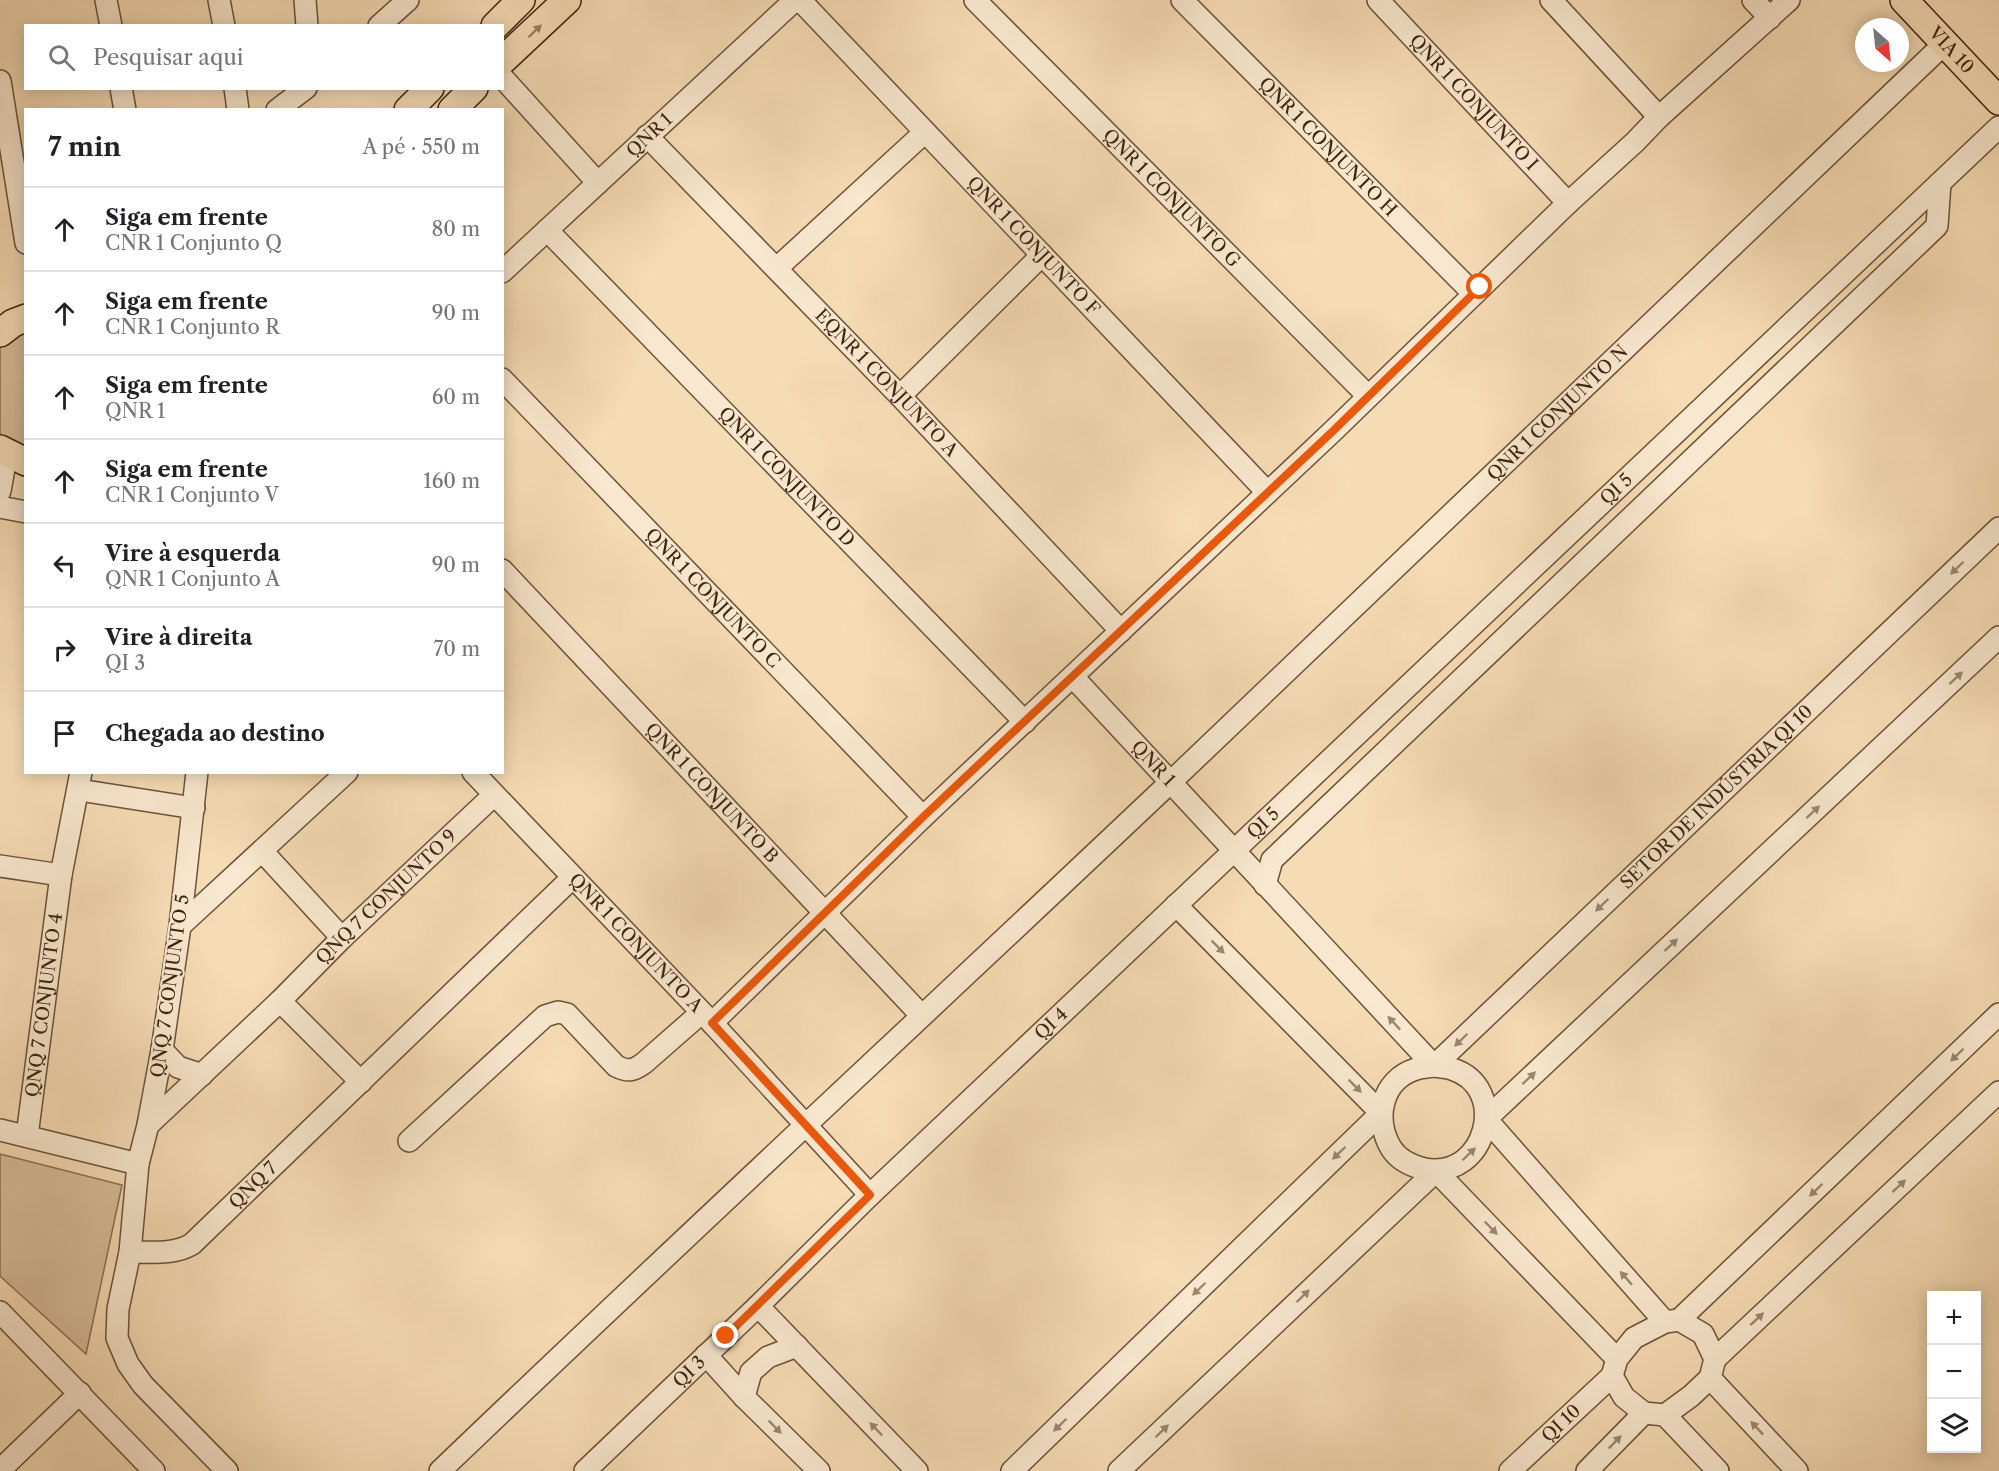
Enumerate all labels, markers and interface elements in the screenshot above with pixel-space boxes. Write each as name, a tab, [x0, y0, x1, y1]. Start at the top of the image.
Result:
north arrow	[1855, 18, 1909, 72]
street label: VIA 10	[1923, 22, 1979, 78]
search box	[24, 24, 504, 90]
one-way arrow	[527, 24, 541, 38]
street label: QNR 1 CONJUNTO I	[1405, 30, 1543, 175]
icon: search	[45, 41, 78, 74]
text: Pesquisar aqui	[93, 44, 243, 71]
street label: QNR 1 CONJUNTO H	[1254, 73, 1401, 221]
street label: QNR 1	[622, 108, 677, 162]
street label: QNR 1 CONJUNTO G	[1098, 124, 1245, 272]
text: 7 min	[48, 131, 121, 163]
text: A pé · 550 m	[362, 135, 480, 159]
street label: QNR 1 CONJUNTO F	[962, 172, 1105, 320]
text: Siga em frente	[105, 204, 268, 231]
icon: ahead	[48, 213, 81, 246]
text: 80 m	[432, 217, 480, 241]
text: CNR 1 Conjunto Q	[105, 231, 282, 255]
route start	[1466, 273, 1492, 299]
text: Siga em frente	[105, 288, 268, 315]
icon: ahead	[48, 297, 81, 330]
text: 90 m	[432, 301, 480, 325]
street label: EQNR 1 CONJUNTO A	[811, 304, 963, 462]
text: CNR 1 Conjunto R	[105, 315, 280, 339]
street label: QNR 1 CONJUNTO N	[1483, 340, 1632, 485]
text: Siga em frente	[105, 372, 268, 399]
icon: ahead	[48, 381, 81, 414]
text: 60 m	[432, 385, 480, 409]
text: QNR 1	[105, 399, 165, 423]
street label: QNR 1 CONJUNTO D	[714, 402, 859, 551]
text: Siga em frente	[105, 456, 268, 483]
icon: ahead	[48, 465, 81, 498]
text: 160 m	[423, 469, 480, 493]
street label: QI 5	[1596, 469, 1637, 509]
text: CNR 1 Conjunto V	[105, 483, 279, 507]
street label: QNR 1 CONJUNTO C	[641, 524, 785, 673]
text: Vire à esquerda	[105, 540, 280, 567]
icon: left	[48, 549, 81, 582]
text: 90 m	[432, 553, 480, 577]
one-way arrow	[1949, 561, 1964, 575]
text: QNR 1 Conjunto A	[105, 567, 280, 591]
text: Vire à direita	[105, 624, 252, 651]
icon: right	[48, 633, 81, 666]
text: 70 m	[434, 637, 480, 661]
text: QI 3	[105, 651, 145, 675]
one-way arrow	[1948, 671, 1963, 685]
street label: SETOR DE INDÚSTRIA QI 10	[1616, 700, 1817, 894]
icon: arrive	[48, 717, 81, 750]
street label: QNR 1 CONJUNTO B	[641, 718, 783, 867]
text: Chegada ao destino	[105, 720, 325, 747]
street label: QNR 1	[1127, 736, 1180, 791]
street label: QI 5	[1243, 803, 1284, 843]
one-way arrow	[1806, 805, 1820, 819]
street label: QNQ 7 CONJUNTO 9	[311, 825, 461, 969]
street label: QNR 1 CONJUNTO A	[564, 869, 708, 1018]
street label: QNQ 7 CONJUNTO 5	[146, 893, 194, 1079]
one-way arrow	[1596, 898, 1610, 912]
street label: QNQ 7 CONJUNTO 4	[21, 912, 67, 1098]
one-way arrow	[1664, 938, 1679, 952]
one-way arrow	[1210, 940, 1224, 954]
street label: QI 4	[1030, 1003, 1072, 1044]
one-way arrow	[1388, 1016, 1401, 1031]
one-way arrow	[1454, 1033, 1469, 1047]
one-way arrow	[1950, 1047, 1964, 1061]
one-way arrow	[1522, 1072, 1536, 1086]
one-way arrow	[1347, 1078, 1361, 1092]
one-way arrow	[1333, 1146, 1347, 1160]
one-way arrow	[1462, 1147, 1477, 1161]
street label: QNQ 7	[224, 1157, 282, 1213]
one-way arrow	[1892, 1179, 1906, 1193]
one-way arrow	[1809, 1182, 1823, 1196]
one-way arrow	[1483, 1220, 1497, 1234]
one-way arrow	[1620, 1271, 1633, 1286]
one-way arrow	[1193, 1282, 1207, 1296]
one-way arrow	[1296, 1290, 1310, 1304]
map controls	[1927, 1291, 1981, 1453]
button: +	[1927, 1291, 1981, 1345]
one-way arrow	[1750, 1312, 1765, 1326]
route end	[712, 1322, 738, 1348]
button: −	[1927, 1345, 1981, 1399]
street label: QI 3	[668, 1351, 710, 1392]
button: layers	[1927, 1399, 1981, 1453]
street label: QI 10	[1537, 1400, 1585, 1447]
one-way arrow	[1052, 1418, 1067, 1432]
one-way arrow	[768, 1420, 782, 1434]
one-way arrow	[870, 1422, 884, 1436]
one-way arrow	[1751, 1422, 1765, 1436]
one-way arrow	[1154, 1424, 1168, 1438]
one-way arrow	[1608, 1435, 1622, 1449]

